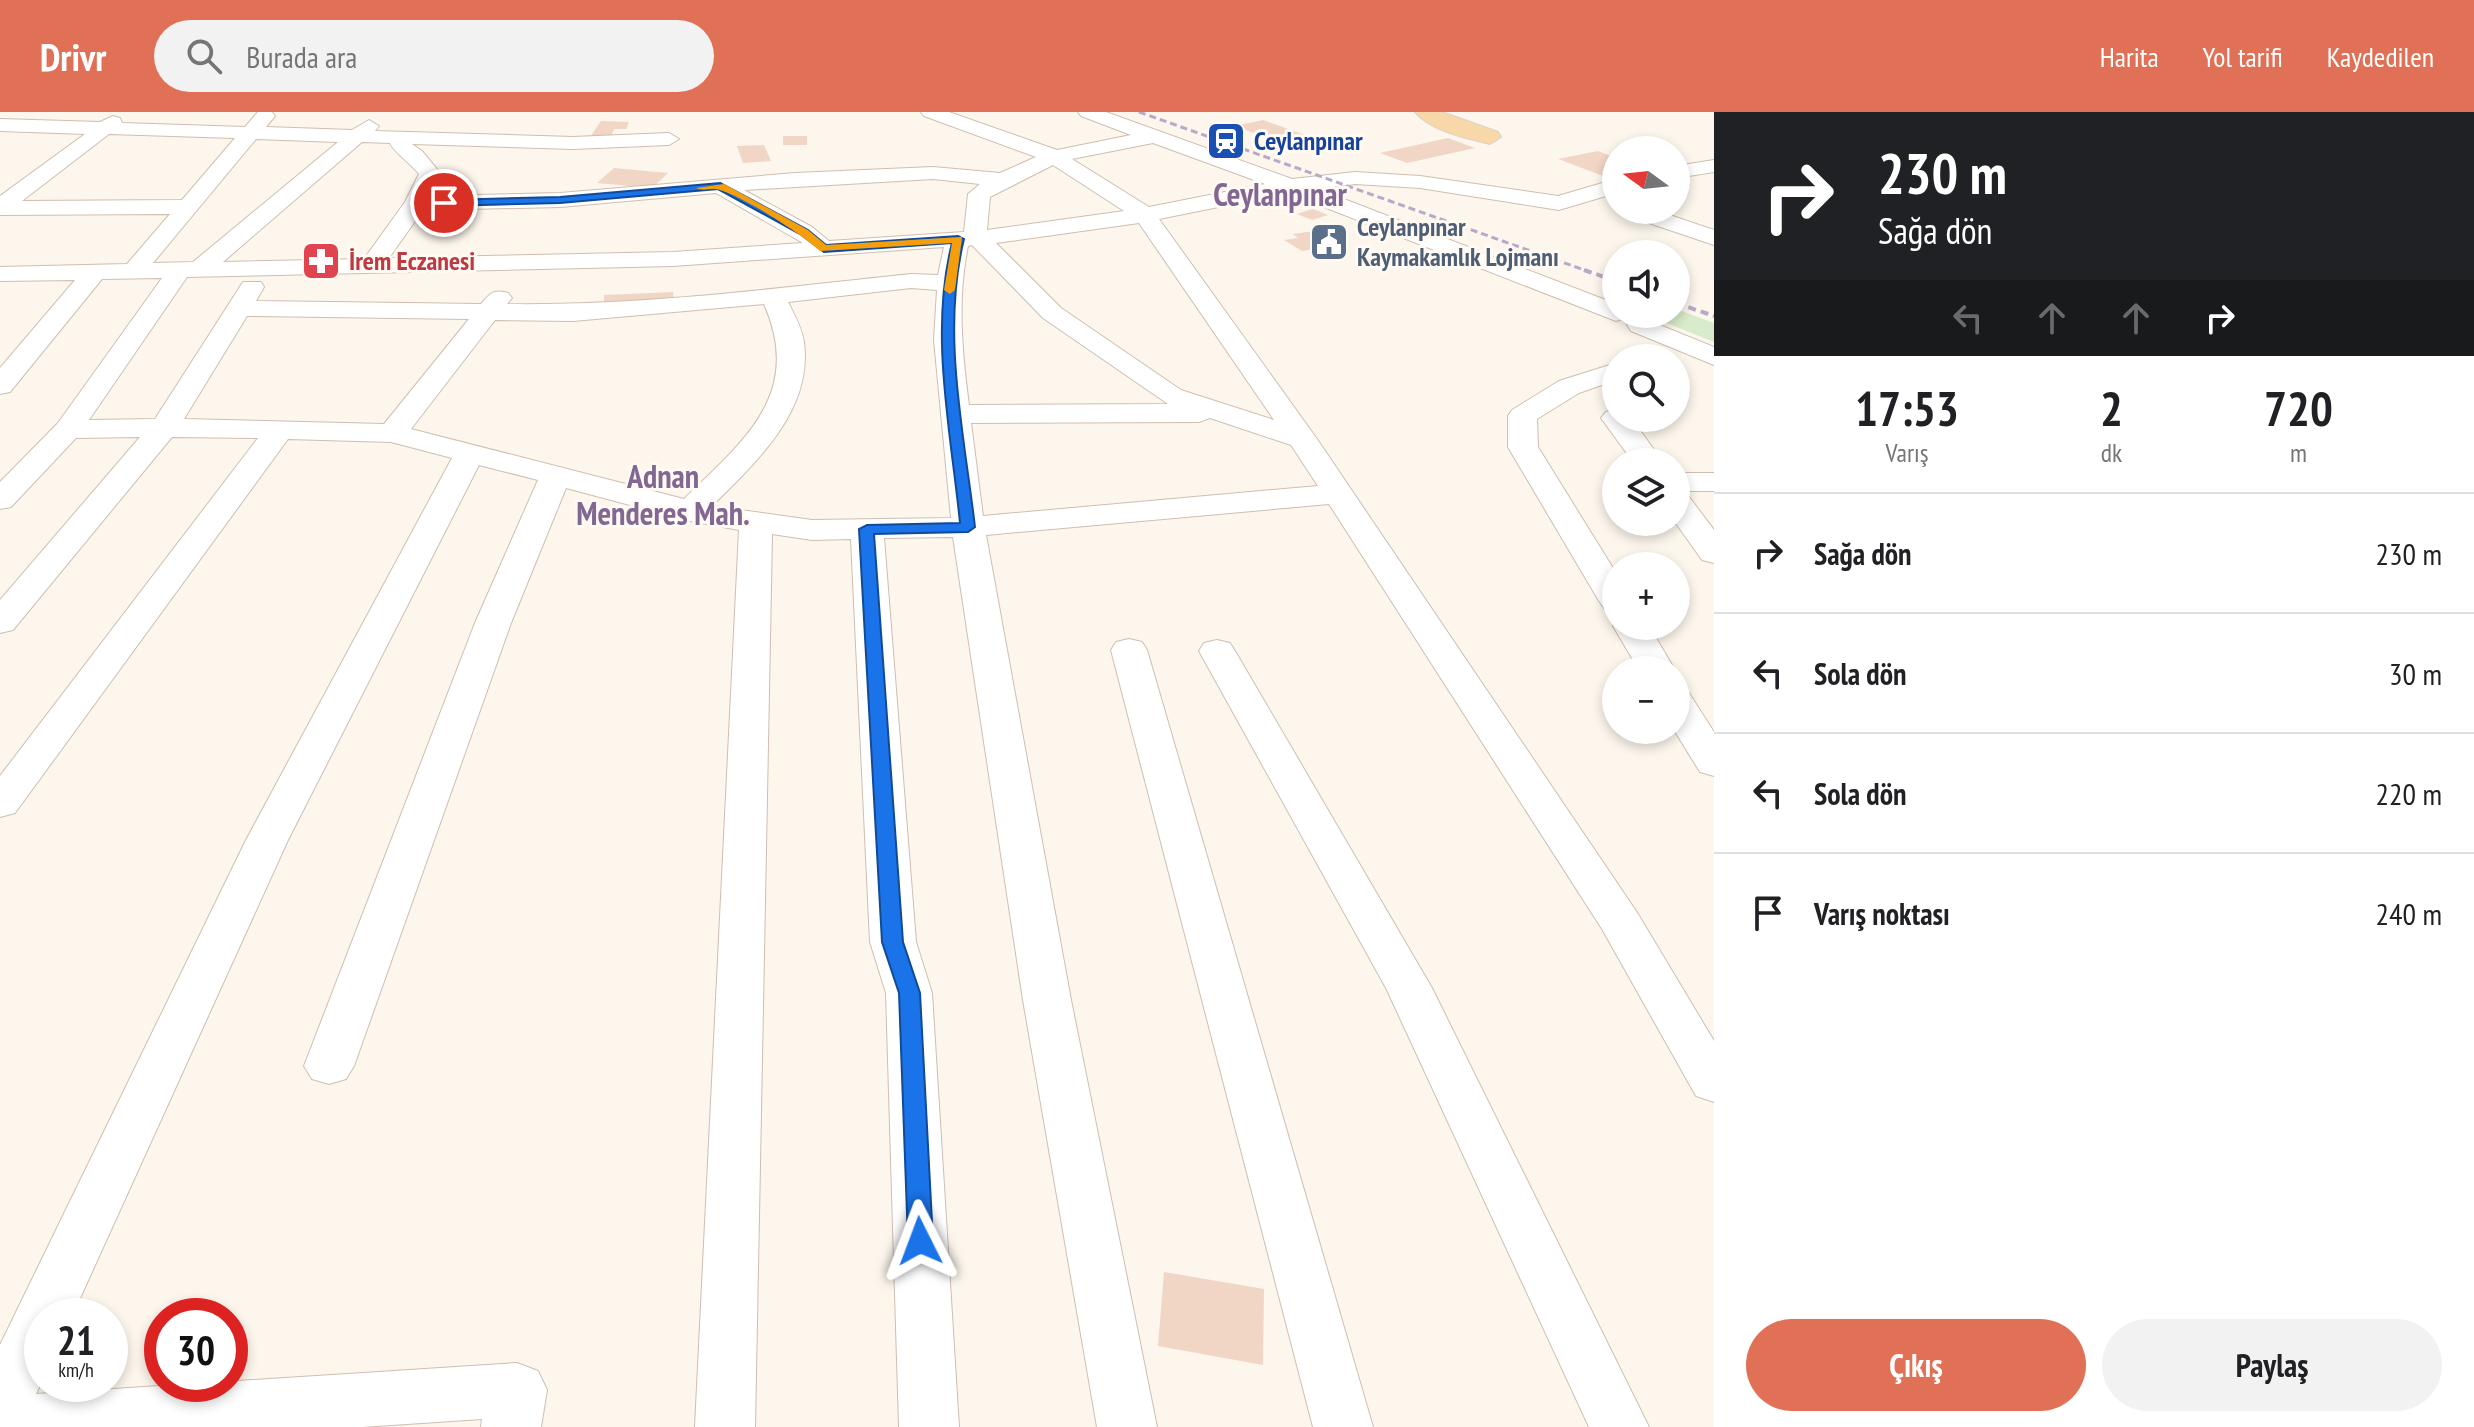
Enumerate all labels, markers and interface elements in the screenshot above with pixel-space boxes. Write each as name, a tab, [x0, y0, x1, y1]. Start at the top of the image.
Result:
search box	[154, 20, 714, 92]
text: Drivr	[40, 32, 106, 81]
icon: search	[182, 34, 226, 78]
text: Burada ara	[246, 37, 357, 76]
text: Harita	[2100, 38, 2159, 75]
text: Yol tarifi	[2203, 38, 2283, 75]
text: Kaydedilen	[2327, 38, 2434, 75]
station icon: Ceylanpınar	[1205, 120, 1247, 162]
place label: Ceylanpınar	[1254, 124, 1363, 157]
north arrow	[1602, 136, 1690, 224]
map controls	[1602, 136, 1690, 744]
text: 230 m	[1878, 137, 2007, 209]
icon: right	[1746, 144, 1850, 248]
pin	[410, 169, 478, 237]
district label: Ceylanpınar	[1213, 173, 1347, 215]
icon: arrive	[422, 181, 466, 225]
text: Sağa dön	[1878, 207, 1992, 254]
place label: Ceylanpınar Kaymakamlık Lojmanı	[1357, 210, 1559, 273]
public building icon: Ceylanpınar Kaymakamlık Lojmanı	[1308, 221, 1350, 263]
pharmacy icon: İrem Eczanesi	[300, 240, 342, 282]
button: sound	[1602, 240, 1690, 328]
place label: İrem Eczanesi	[349, 244, 475, 277]
icon: left	[1946, 296, 1990, 340]
icon: ahead	[2030, 296, 2074, 340]
icon: ahead	[2114, 296, 2158, 340]
icon: right	[2198, 296, 2242, 340]
button: search	[1602, 344, 1690, 432]
text: 17:53	[1855, 377, 1959, 439]
text: 2	[2100, 377, 2123, 439]
text: 720	[2264, 377, 2333, 439]
text: Varış	[1886, 436, 1928, 469]
text: dk	[2101, 436, 2122, 469]
text: m	[2290, 436, 2307, 469]
button: layers	[1602, 448, 1690, 536]
district label: Adnan Menderes Mah.	[576, 455, 750, 534]
icon: right	[1746, 531, 1790, 575]
text: Sağa dön	[1814, 534, 1912, 573]
text: 230 m	[2376, 534, 2442, 573]
button: +	[1602, 552, 1690, 640]
icon: left	[1746, 651, 1790, 695]
text: Sola dön	[1814, 654, 1907, 693]
text: 30 m	[2389, 654, 2442, 693]
button: −	[1602, 656, 1690, 744]
icon: left	[1746, 771, 1790, 815]
text: Sola dön	[1814, 774, 1907, 813]
text: 220 m	[2376, 774, 2442, 813]
icon: arrive	[1746, 891, 1790, 935]
text: Varış noktası	[1814, 894, 1950, 933]
text: 240 m	[2376, 894, 2442, 933]
position arrow	[878, 1199, 962, 1283]
speed limit sign: 30	[144, 1298, 248, 1402]
text: 21	[57, 1314, 95, 1366]
button: Çıkış	[1746, 1319, 2086, 1411]
button: Paylaş	[2102, 1319, 2442, 1411]
text: km/h	[58, 1357, 94, 1383]

